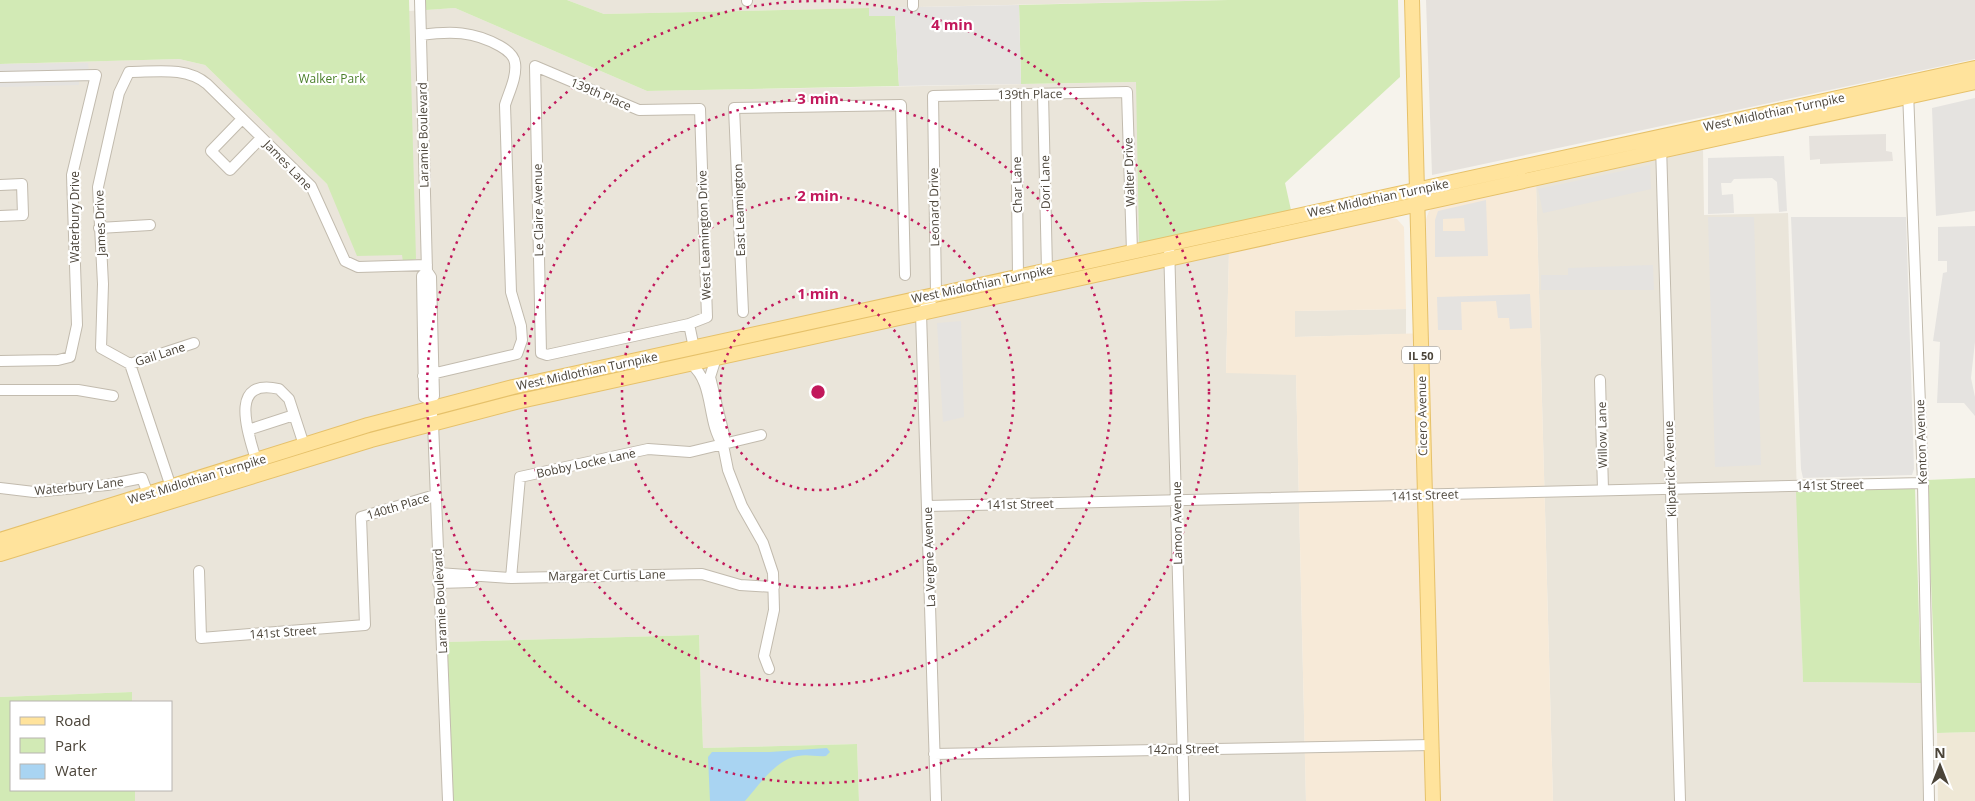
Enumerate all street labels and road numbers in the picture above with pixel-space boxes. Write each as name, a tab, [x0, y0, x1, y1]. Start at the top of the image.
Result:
street label: 139th Place	[568, 74, 634, 115]
street label: Laramie Boulevard	[414, 82, 432, 188]
street label: 139th Place	[997, 85, 1063, 103]
street label: West Midlothian Turnpike	[1702, 89, 1846, 135]
street label: James Lane	[259, 135, 316, 194]
street label: Walter Drive	[1119, 137, 1139, 207]
street label: Dori Lane	[1036, 155, 1054, 209]
street label: Char Lane	[1008, 156, 1026, 213]
street label: Le Claire Avenue	[529, 163, 547, 257]
street label: East Leamington	[729, 163, 749, 257]
street label: Leonard Drive	[925, 167, 943, 247]
street label: West Leamington Drive	[693, 170, 715, 300]
street label: Waterbury Drive	[66, 171, 83, 263]
street label: West Midlothian Turnpike	[1306, 175, 1450, 221]
street label: James Drive	[90, 189, 110, 257]
street label: West Midlothian Turnpike	[910, 261, 1054, 307]
street label: Gail Lane	[133, 338, 187, 370]
road number: IL 50	[1402, 346, 1440, 364]
street label: West Midlothian Turnpike	[515, 348, 659, 394]
street label: Cicero Avenue	[1413, 376, 1431, 456]
street label: Kenton Avenue	[1911, 399, 1931, 485]
street label: Willow Lane	[1593, 401, 1611, 469]
street label: Kilpatrick Avenue	[1660, 420, 1680, 518]
street label: Bobby Locke Lane	[535, 444, 638, 482]
street label: West Midlothian Turnpike	[126, 450, 268, 508]
street label: Waterbury Lane	[34, 473, 125, 499]
street label: 141st Street	[1796, 476, 1864, 494]
street label: Lamon Avenue	[1168, 481, 1186, 565]
street label: 141st Street	[1391, 485, 1459, 505]
street label: 140th Place	[365, 488, 432, 524]
street label: 141st Street	[986, 495, 1054, 513]
street label: La Vergne Avenue	[919, 506, 939, 607]
street label: Laramie Boulevard	[429, 548, 451, 654]
street label: Margaret Curtis Lane	[548, 565, 666, 585]
street label: 141st Street	[249, 621, 317, 643]
street label: 142nd Street	[1147, 740, 1219, 758]

